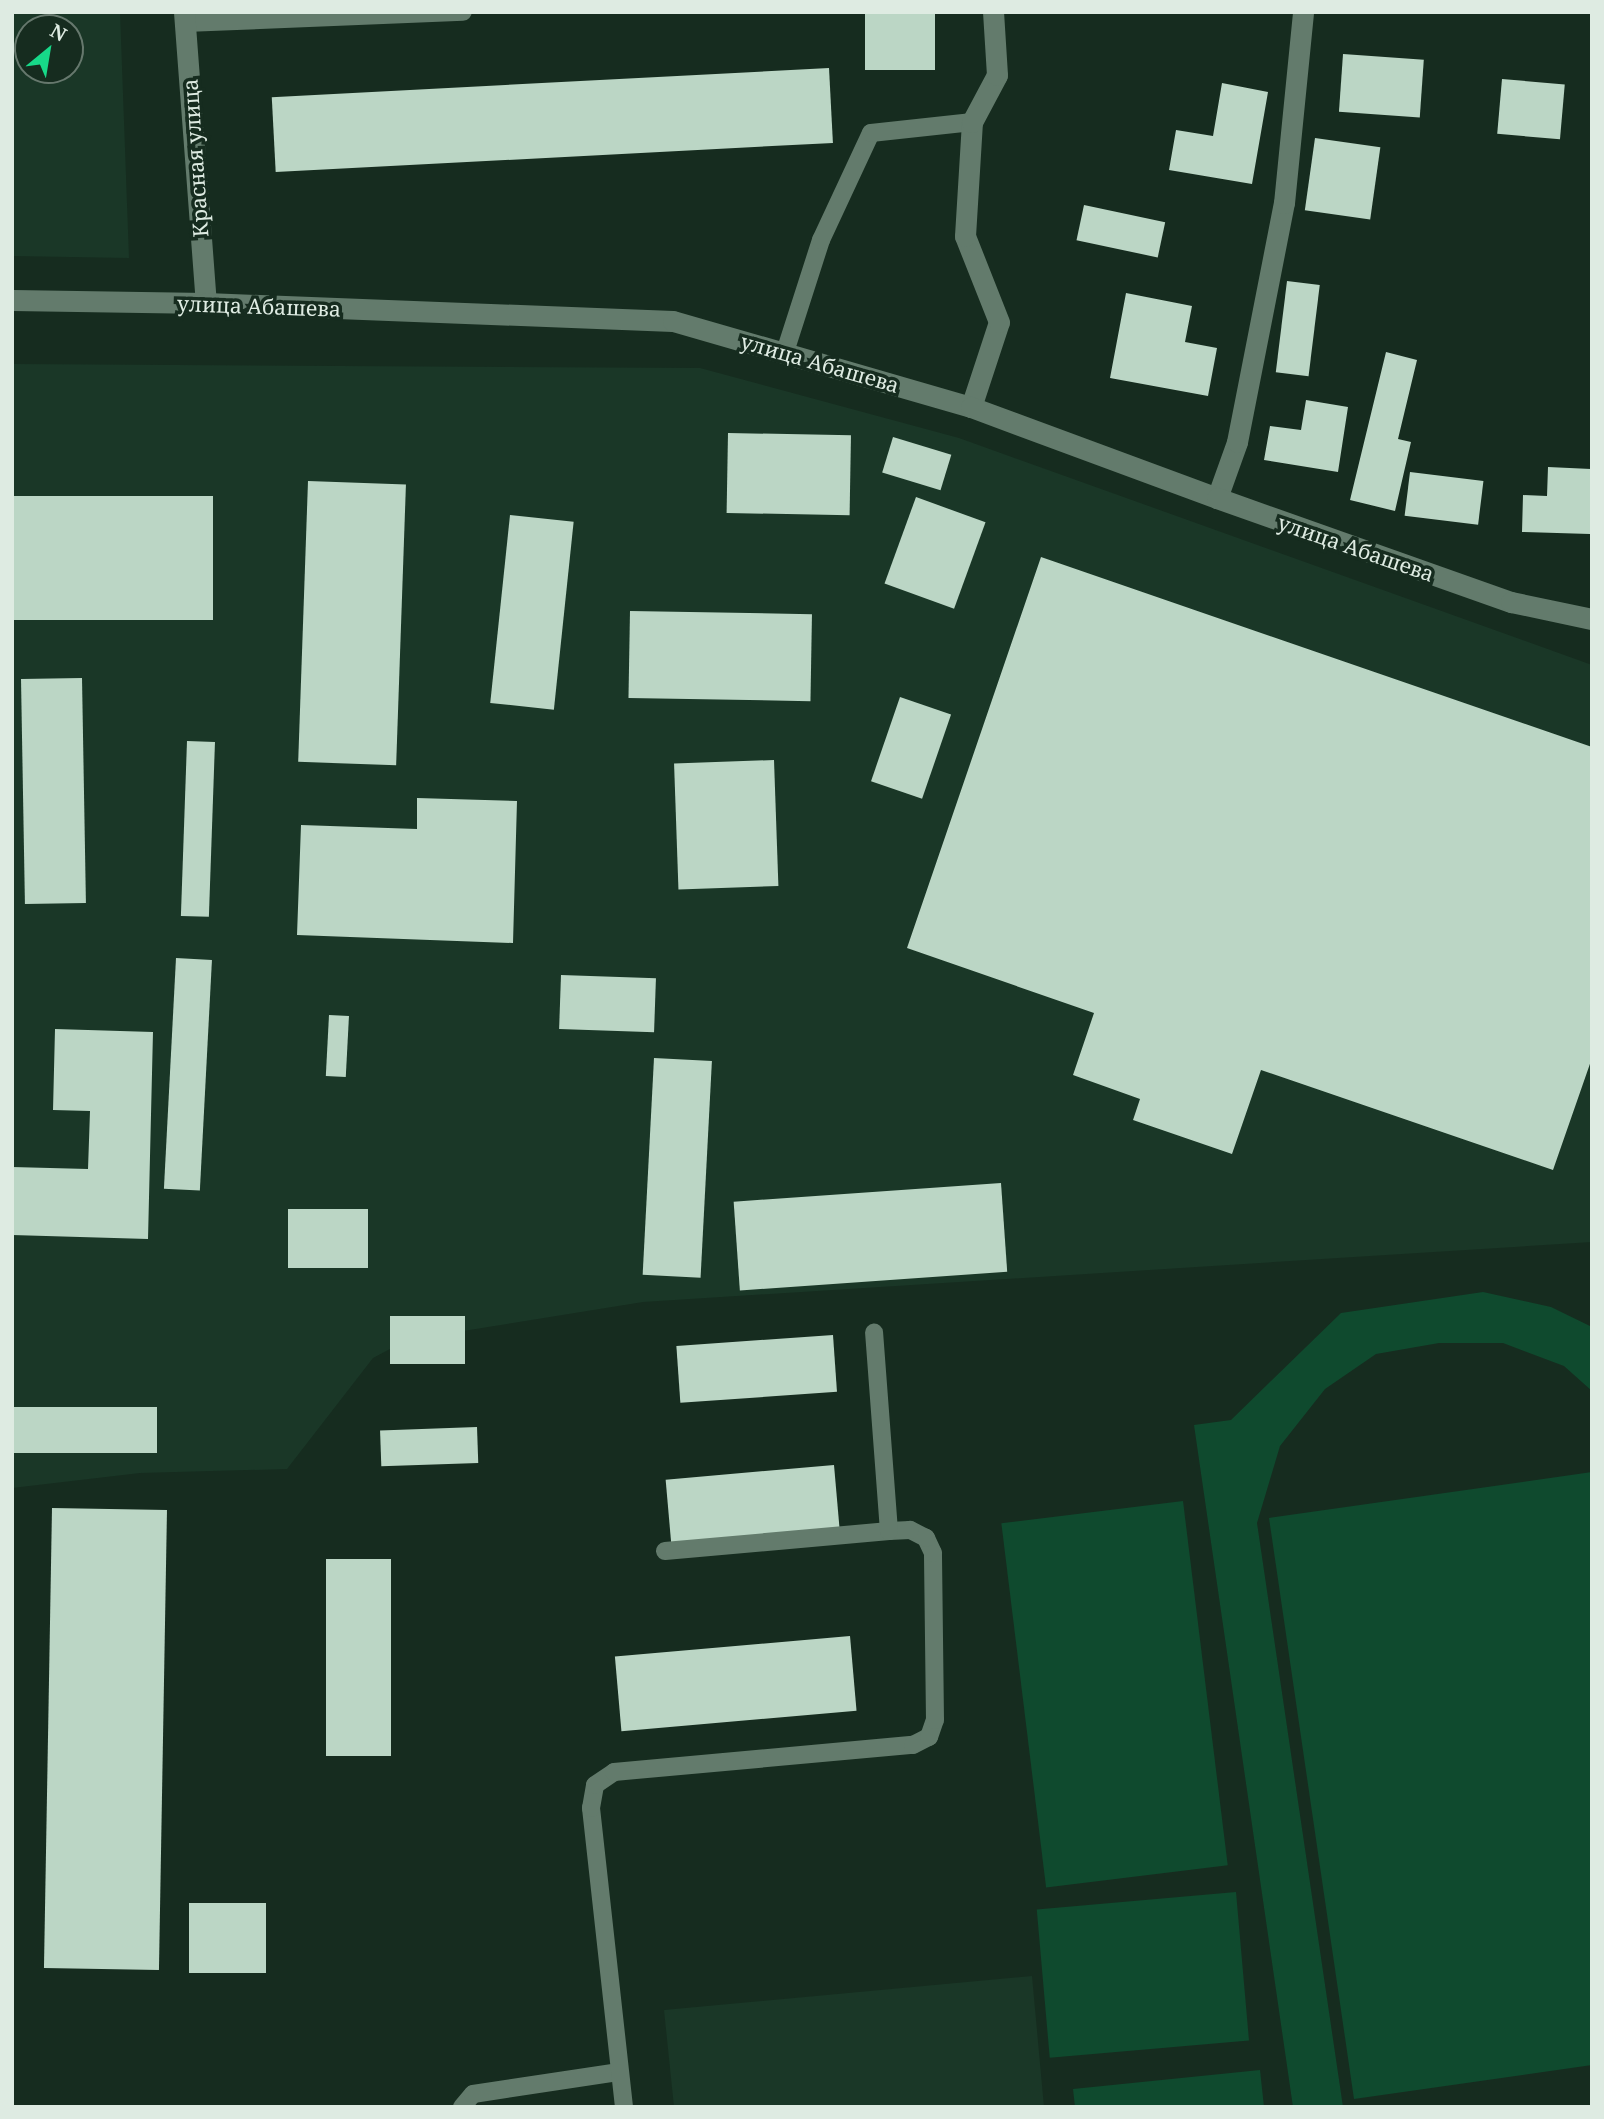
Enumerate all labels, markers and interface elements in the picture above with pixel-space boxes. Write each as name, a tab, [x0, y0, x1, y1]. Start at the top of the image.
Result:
north arrow	[14, 14, 84, 84]
text: N	[46, 18, 71, 48]
street label: Красная улица	[177, 78, 213, 238]
street label: улица Абашева	[177, 291, 341, 321]
street label: улица Абашева	[738, 328, 902, 398]
street label: улица Абашева	[1274, 509, 1438, 587]

